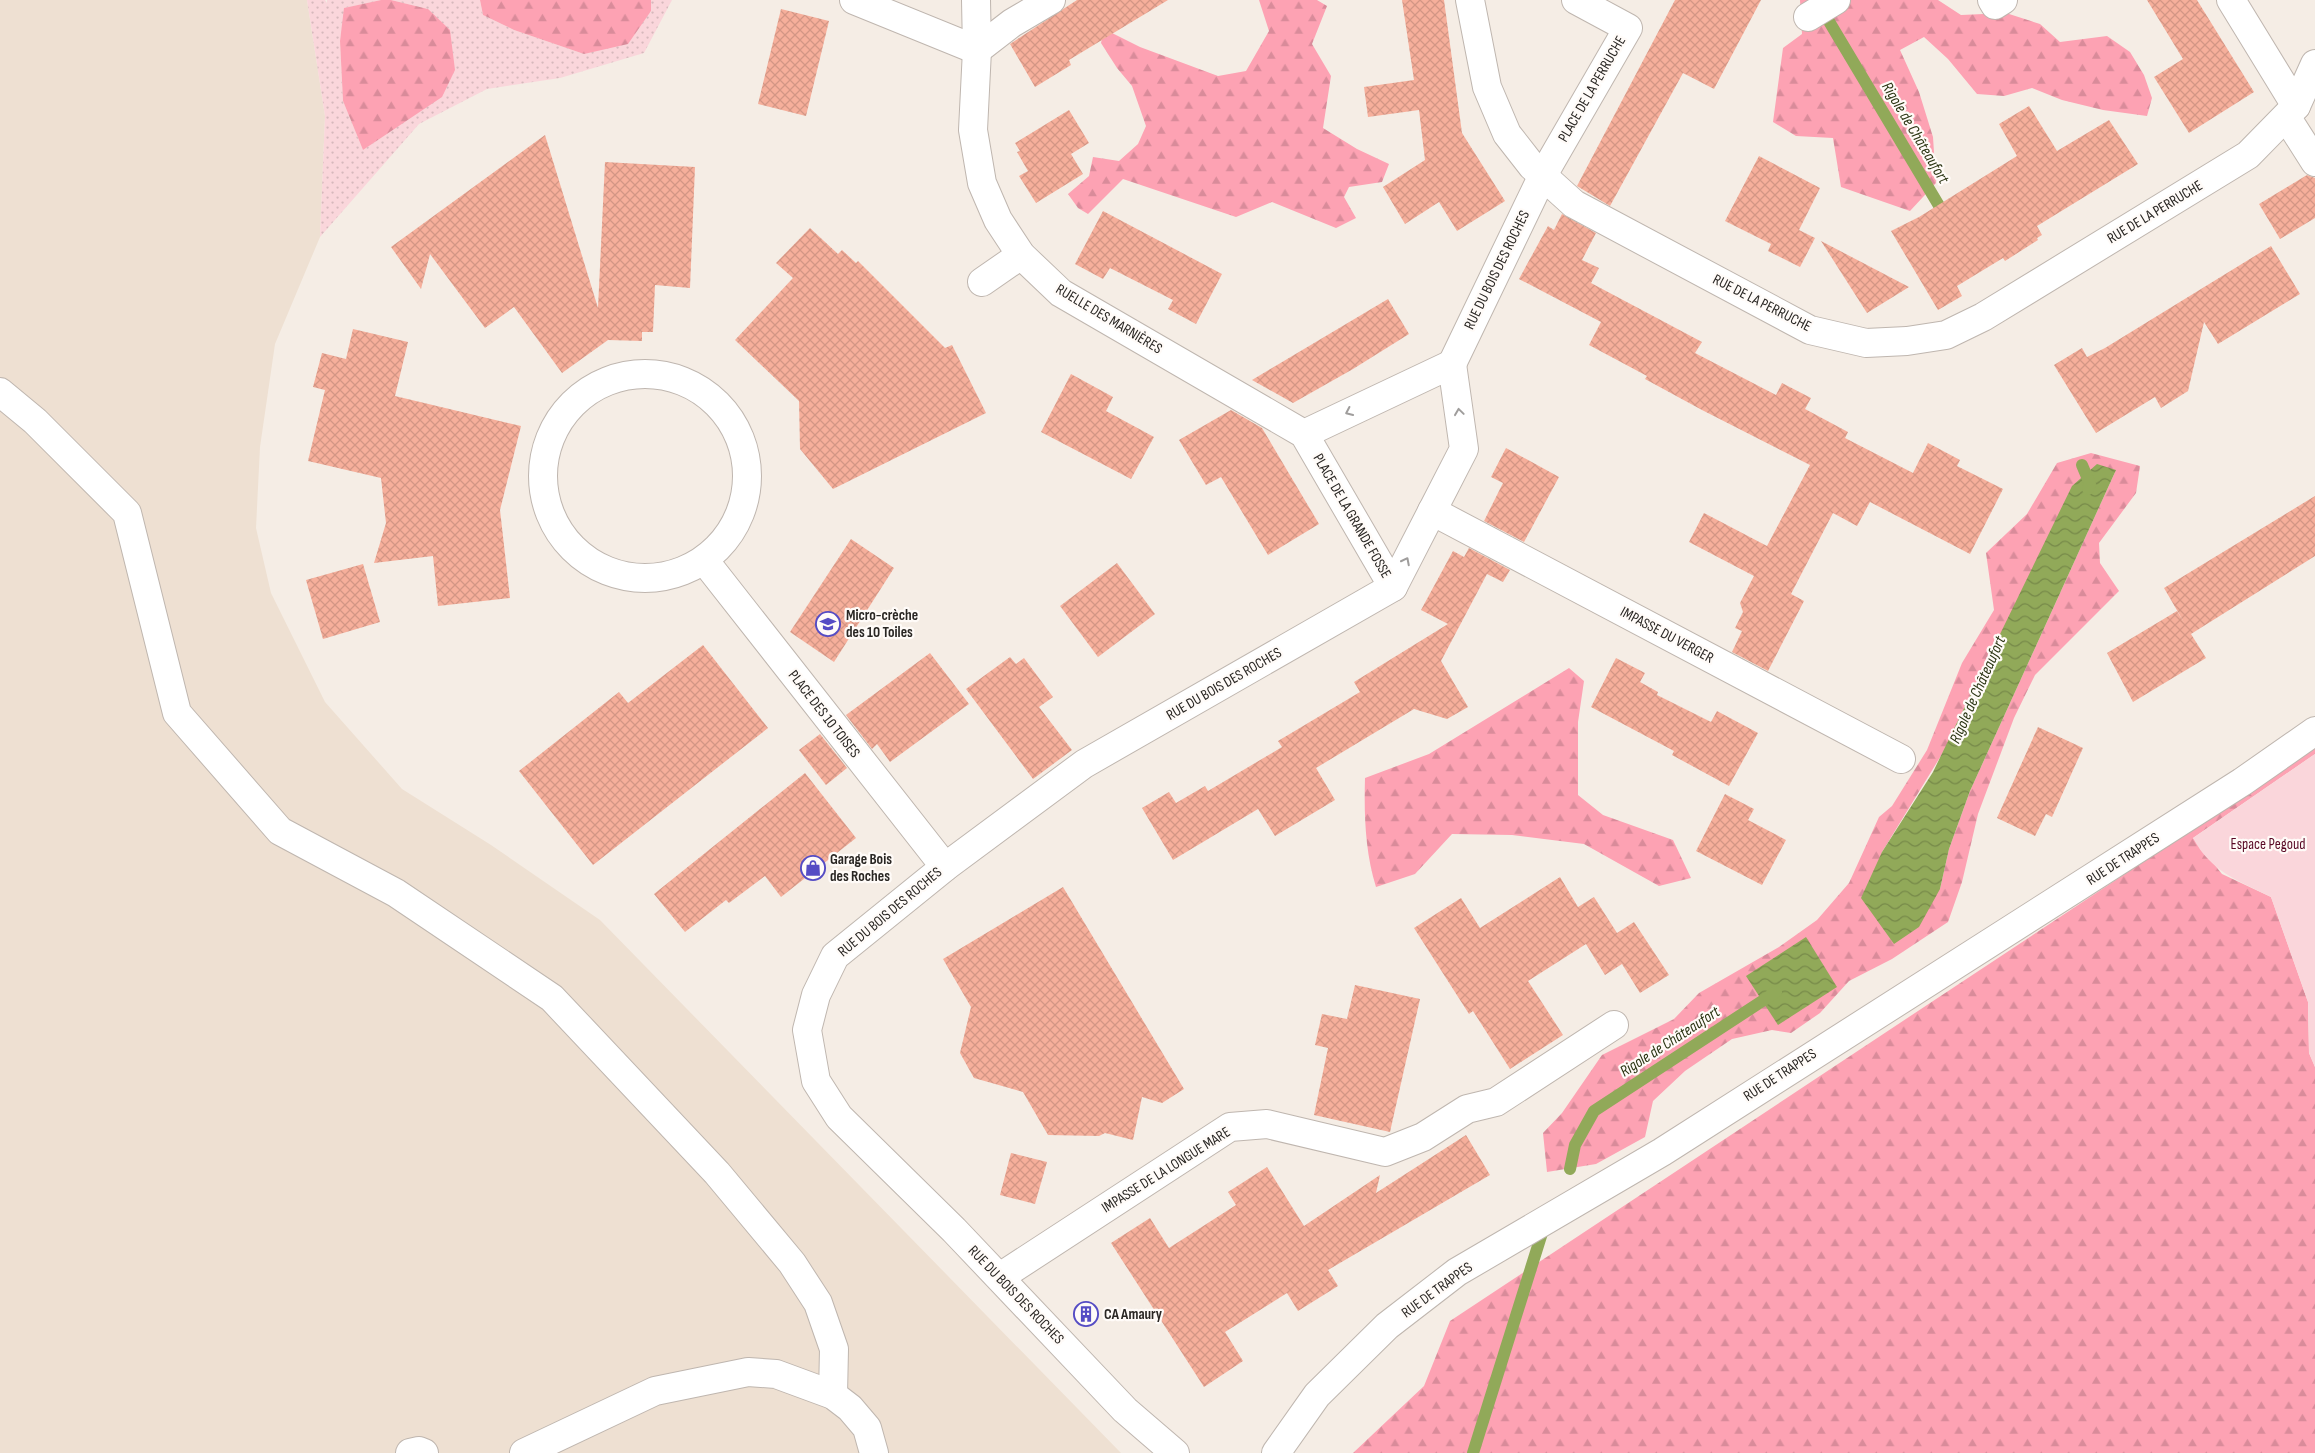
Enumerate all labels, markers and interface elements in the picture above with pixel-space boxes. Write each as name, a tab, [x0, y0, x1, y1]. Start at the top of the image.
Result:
street label: PLACE DE LA PERRUCHE	[1554, 33, 1630, 145]
water label: Rigole de Châteaufort	[1877, 79, 1953, 188]
street label: RUE DE LA PERRUCHE	[2104, 176, 2206, 248]
street label: RUE DU BOIS DES ROCHES	[1460, 207, 1534, 333]
street label: RUE DE LA PERRUCHE	[1710, 270, 1814, 336]
street label: RUELLE DES MARNIÈRES	[1052, 280, 1166, 358]
one-way arrow	[1345, 406, 1354, 417]
one-way arrow	[1454, 408, 1465, 416]
street label: PLACE DE LA GRANDE FOSSE	[1309, 450, 1395, 582]
one-way arrow	[1400, 557, 1410, 566]
street label: IMPASSE DU VERGER	[1617, 602, 1717, 668]
place label: Micro-crèche des 10 Toiles	[846, 606, 918, 642]
school or university icon: Micro-crèche des 10 Toiles	[815, 611, 841, 637]
water label: Rigole de Châteaufort	[1946, 632, 2011, 746]
street label: RUE DU BOIS DES ROCHES	[1163, 643, 1285, 725]
street label: PLACE DES 10 TOISES	[784, 666, 864, 762]
street label: RUE DE TRAPPES	[2083, 828, 2163, 890]
park label: Espace Pegoud	[2231, 835, 2305, 854]
place label: Garage Bois des Roches	[830, 850, 892, 886]
shop icon: Garage Bois des Roches	[800, 855, 826, 881]
street label: RUE DU BOIS DES ROCHES	[834, 863, 946, 961]
water label: Rigole de Châteaufort	[1617, 1002, 1724, 1081]
street label: RUE DE TRAPPES	[1740, 1044, 1820, 1106]
street label: IMPASSE DE LA LONGUE MARE	[1098, 1123, 1234, 1217]
street label: RUE DU BOIS DES ROCHES	[964, 1242, 1068, 1348]
street label: RUE DE TRAPPES	[1398, 1258, 1476, 1322]
building icon: CA Amaury	[1073, 1301, 1099, 1327]
place label: CA Amaury	[1104, 1305, 1163, 1324]

